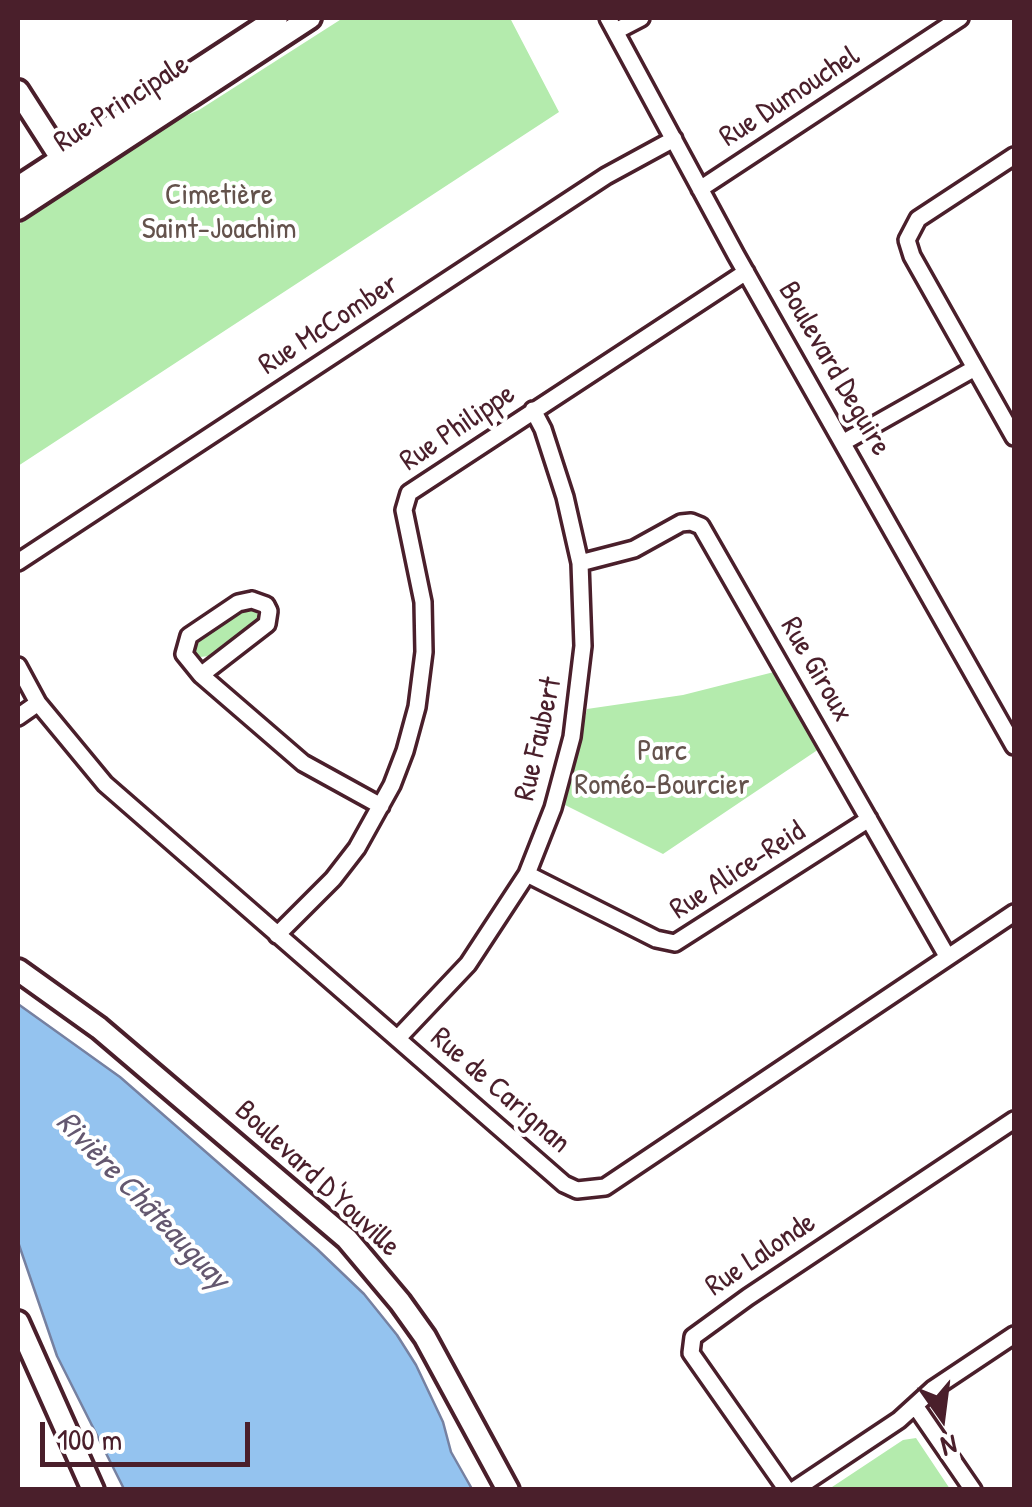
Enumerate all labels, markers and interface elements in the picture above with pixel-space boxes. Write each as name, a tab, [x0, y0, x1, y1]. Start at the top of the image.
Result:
street label: Rue Dumouchel	[713, 39, 867, 155]
street label: Rue Principale	[48, 47, 196, 161]
park label: Cimetière Saint-Joachim	[142, 178, 296, 248]
street label: Rue McComber	[253, 267, 405, 383]
street label: Boulevard Deguire	[770, 276, 898, 462]
street label: Rue Philippe	[394, 377, 522, 479]
street label: Rue Giroux	[772, 611, 860, 729]
street label: Rue Faubert	[507, 674, 571, 804]
park label: Parc Roméo-Bourcier	[575, 734, 749, 804]
street label: Rue Alice-Reid	[664, 814, 812, 928]
street label: Rue de Carignan	[423, 1020, 577, 1162]
street label: Boulevard D'Youville	[227, 1093, 407, 1265]
water label: Rivière Châteauguay	[47, 1104, 237, 1298]
street label: Rue Lalonde	[699, 1205, 823, 1305]
north arrow	[892, 1367, 992, 1467]
scale bar	[45, 1402, 255, 1464]
text: 100 m	[57, 1419, 122, 1459]
text: N	[937, 1426, 961, 1466]

